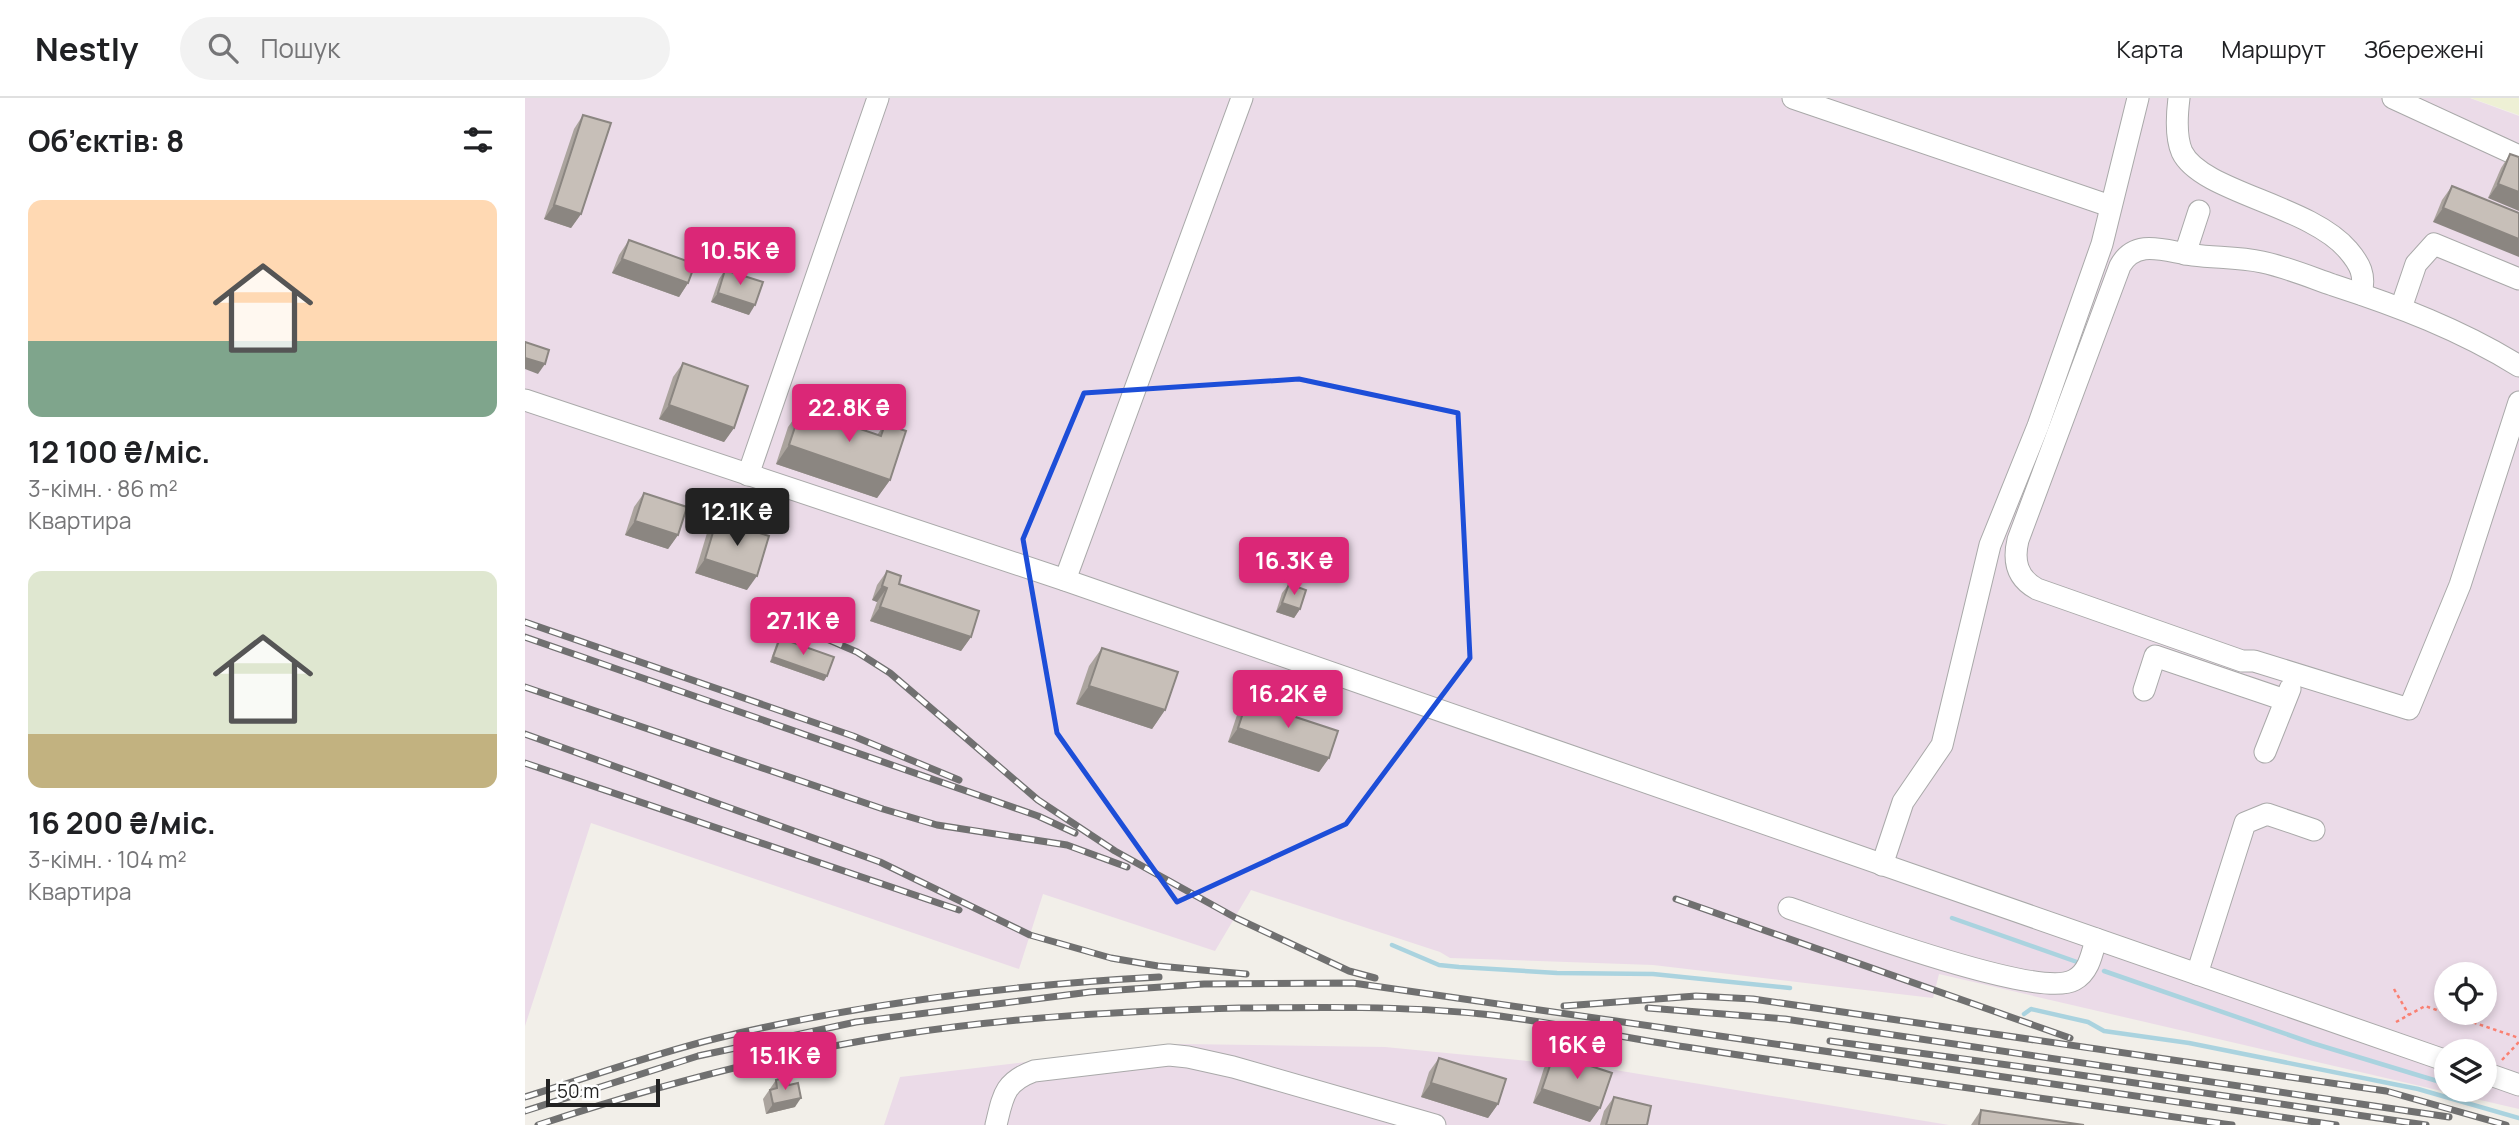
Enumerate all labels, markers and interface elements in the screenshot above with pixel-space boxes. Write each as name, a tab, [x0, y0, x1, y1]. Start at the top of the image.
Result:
search box	[180, 17, 670, 80]
text: Nestly	[35, 26, 138, 71]
icon: search	[204, 29, 242, 67]
text: Пошук	[260, 30, 340, 66]
text: Карта	[2117, 32, 2183, 65]
text: Маршрут	[2221, 32, 2326, 65]
text: Збережені	[2364, 32, 2484, 65]
text: Об’єктів: 8	[28, 120, 184, 161]
icon: filters	[459, 121, 497, 159]
pin: 10.5K ₴	[675, 228, 805, 287]
text: 10.5K ₴	[700, 234, 780, 266]
icon: home	[200, 245, 326, 371]
pin: 22.8K ₴	[784, 384, 914, 444]
text: 22.8K ₴	[808, 391, 890, 423]
text: 12 100 ₴/міс.	[28, 431, 210, 472]
text: 3-кімн. · 86 m²	[28, 472, 178, 504]
pin: 12.1K ₴	[672, 489, 802, 548]
text: 12.1K ₴	[701, 495, 773, 527]
text: Квартира	[28, 504, 132, 536]
pin: 16.3K ₴	[1229, 538, 1359, 597]
text: 16.3K ₴	[1255, 544, 1333, 576]
pin: 27.1K ₴	[738, 598, 868, 657]
text: 27.1K ₴	[766, 604, 840, 636]
icon: home	[200, 616, 326, 742]
pin: 16.2K ₴	[1223, 670, 1353, 730]
text: 16.2K ₴	[1249, 677, 1327, 709]
text: 16 200 ₴/міс.	[28, 802, 216, 843]
text: 3-кімн. · 104 m²	[28, 843, 187, 875]
text: Квартира	[28, 875, 132, 907]
map controls	[2434, 962, 2497, 1102]
button: locate	[2434, 962, 2497, 1025]
pin: 16K ₴	[1528, 1021, 1626, 1081]
text: 16K ₴	[1548, 1028, 1606, 1060]
pin: 15.1K ₴	[720, 1032, 850, 1092]
text: 15.1K ₴	[749, 1039, 821, 1071]
button: layers	[2434, 1039, 2497, 1102]
scale bar	[546, 1076, 660, 1108]
text: 50 m	[557, 1078, 599, 1104]

